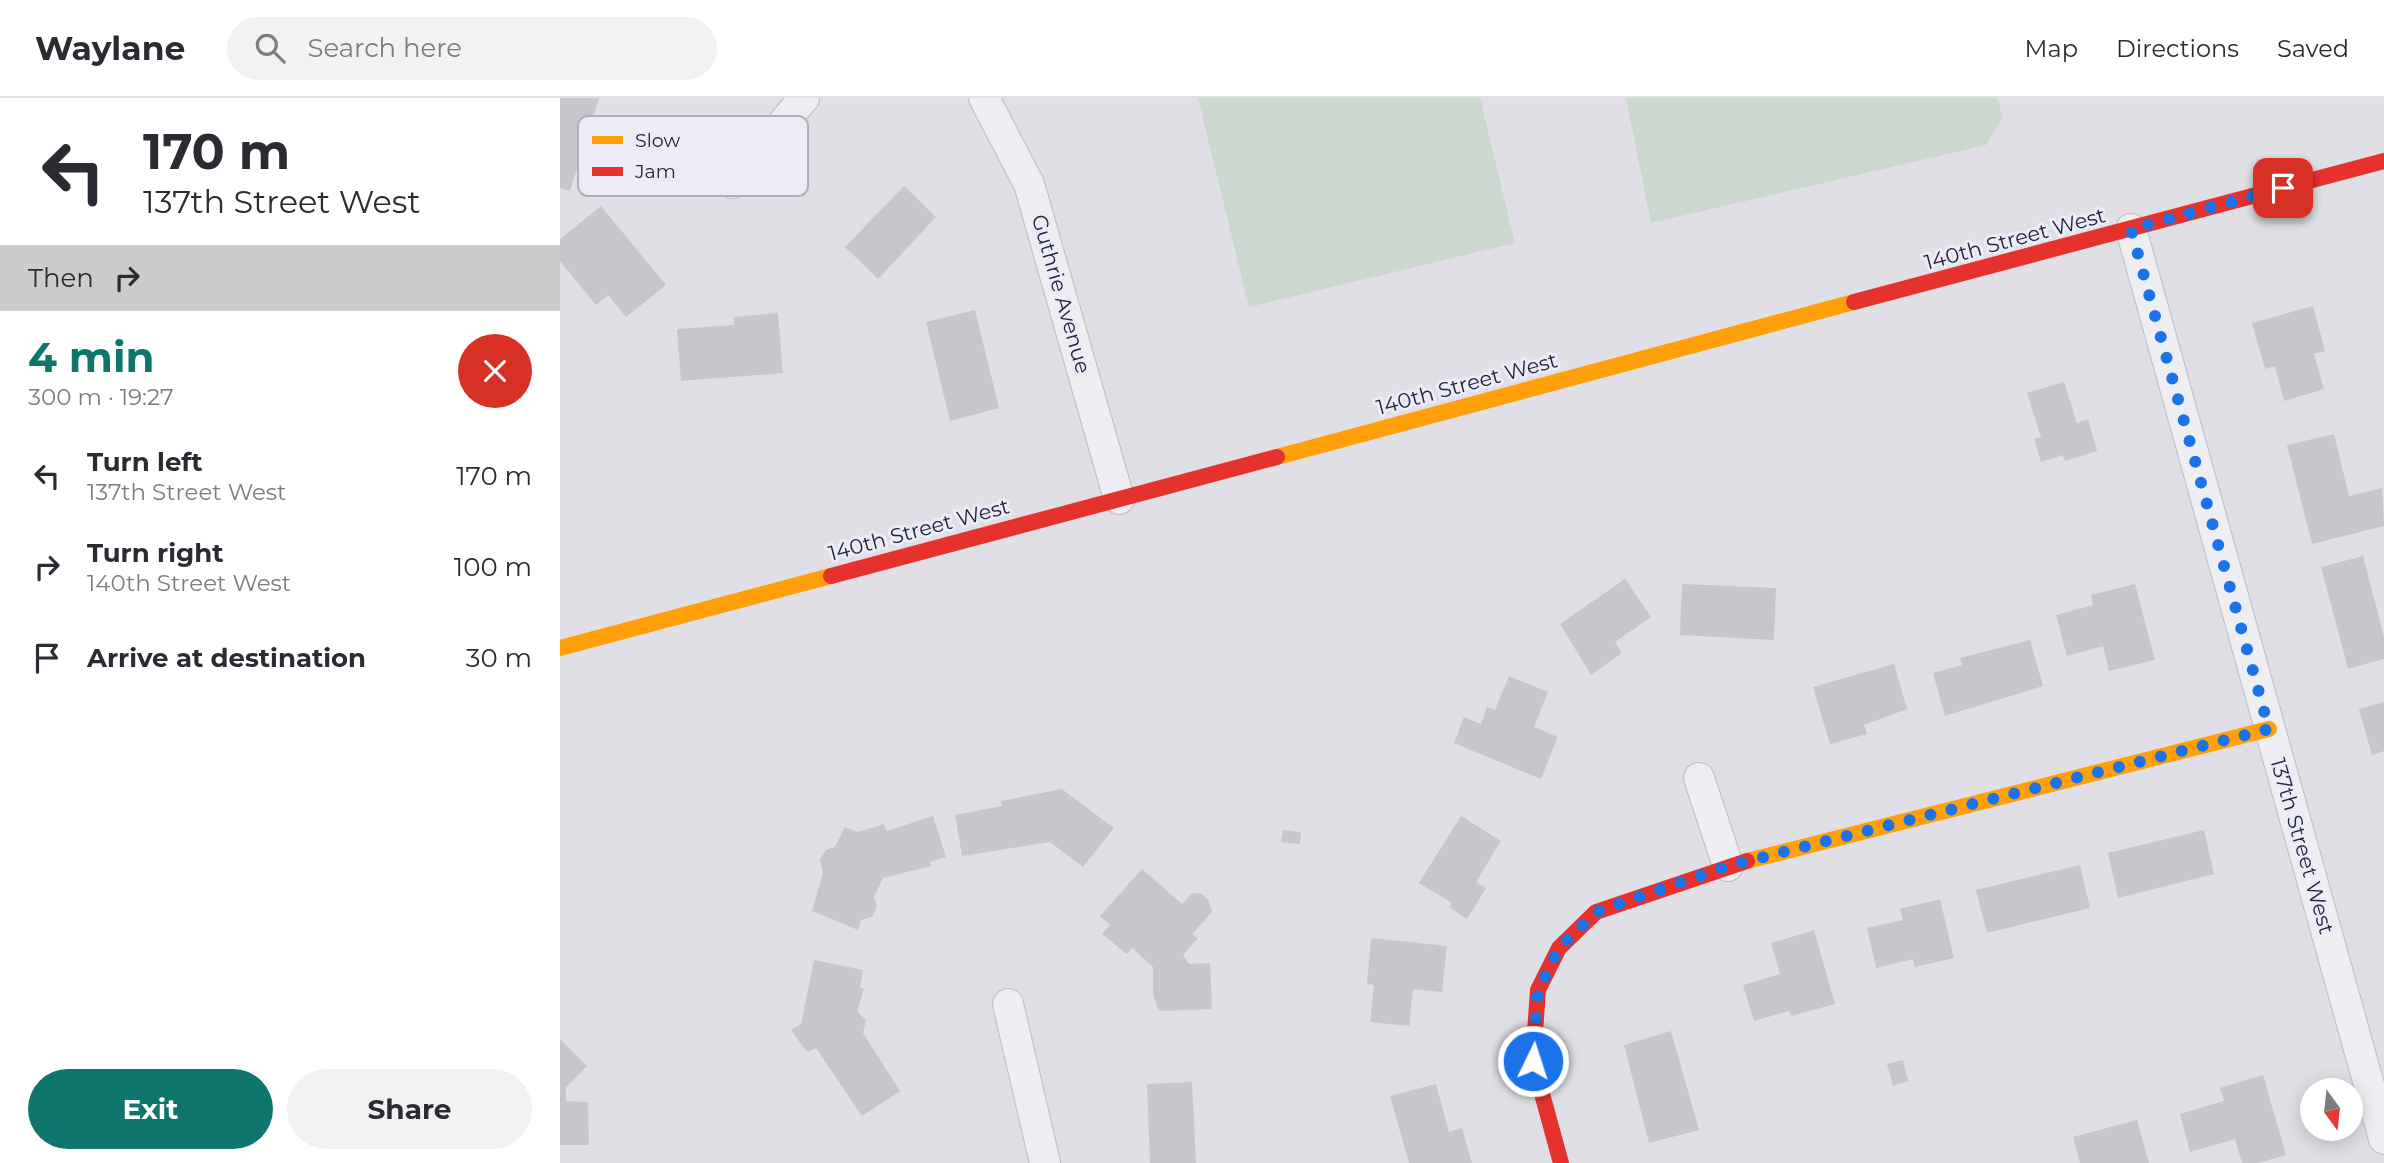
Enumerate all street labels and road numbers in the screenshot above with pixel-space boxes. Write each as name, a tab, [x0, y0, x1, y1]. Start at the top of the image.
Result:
street label: 140th Street West	[1922, 202, 2108, 275]
street label: Guthrie Avenue	[1027, 211, 1096, 376]
street label: 140th Street West	[1374, 347, 1560, 420]
street label: 140th Street West	[826, 493, 1012, 566]
street label: 137th Street West	[2265, 755, 2340, 937]

